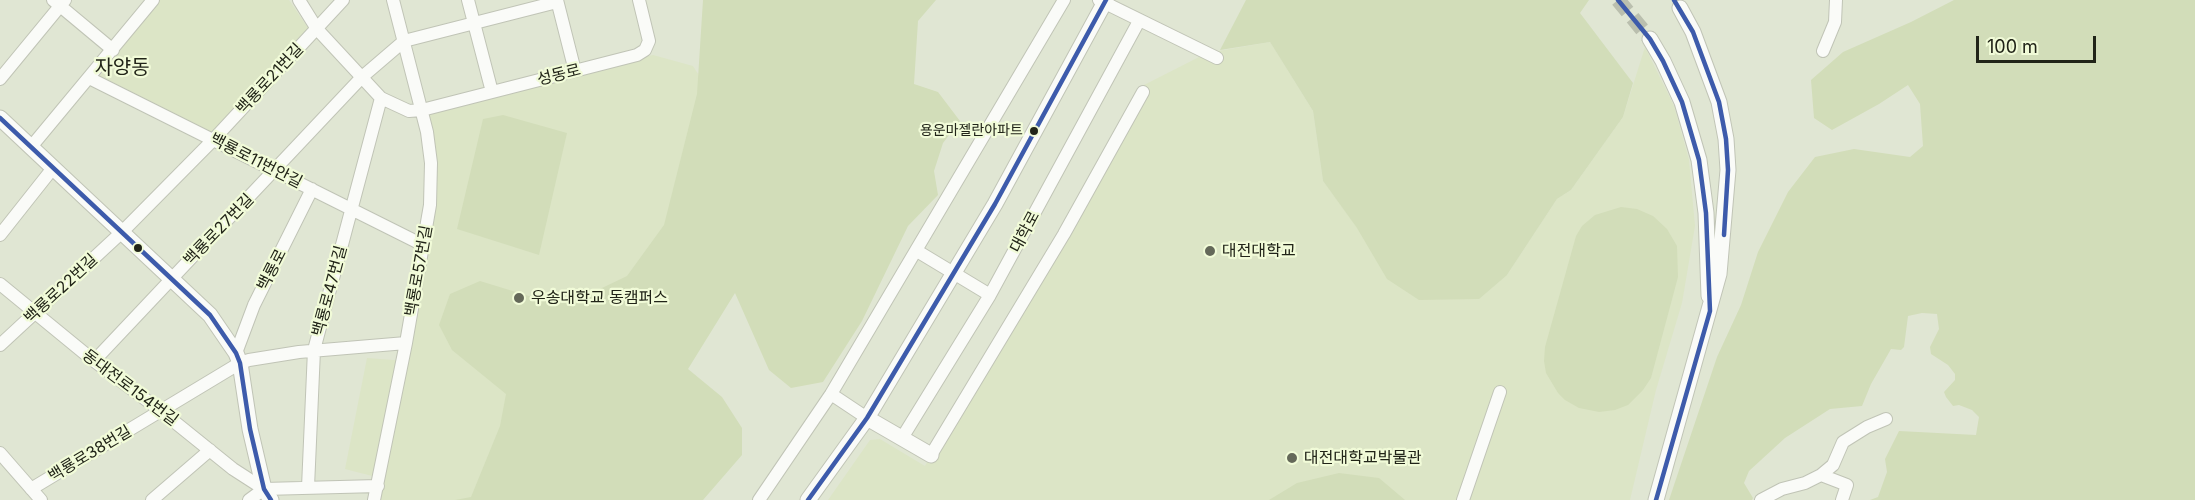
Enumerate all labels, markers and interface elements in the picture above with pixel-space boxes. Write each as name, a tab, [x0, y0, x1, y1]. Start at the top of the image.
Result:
scale bar	[1979, 24, 2099, 62]
text: 100 m	[1987, 36, 2038, 57]
street label: 백룡로21번길	[232, 40, 308, 118]
district label: 자양동	[94, 56, 150, 80]
street label: 성동로	[535, 60, 583, 90]
place label: 용운마젤란아파트	[920, 123, 1023, 139]
marker: 용운마젤란아파트	[1028, 125, 1040, 137]
street label: 백룡로11번안길	[206, 129, 306, 193]
street label: 백룡로27번길	[180, 190, 258, 270]
street label: 대학로	[1006, 208, 1044, 256]
street label: 백룡로57번길	[402, 224, 436, 318]
place label: 대전대학교	[1222, 241, 1296, 261]
unlabelled marker	[132, 242, 144, 254]
street label: 백룡로47번길	[309, 244, 351, 338]
marker: 대전대학교	[1203, 244, 1217, 258]
street label: 백룡로	[253, 246, 291, 294]
street label: 백룡로22번길	[20, 250, 102, 328]
place label: 우송대학교 동캠퍼스	[531, 288, 668, 308]
marker: 우송대학교 동캠퍼스	[512, 291, 526, 305]
street label: 동대전로154번길	[78, 346, 182, 430]
street label: 백룡로38번길	[45, 422, 135, 486]
place label: 대전대학교박물관	[1304, 448, 1422, 468]
marker: 대전대학교박물관	[1285, 451, 1299, 465]

